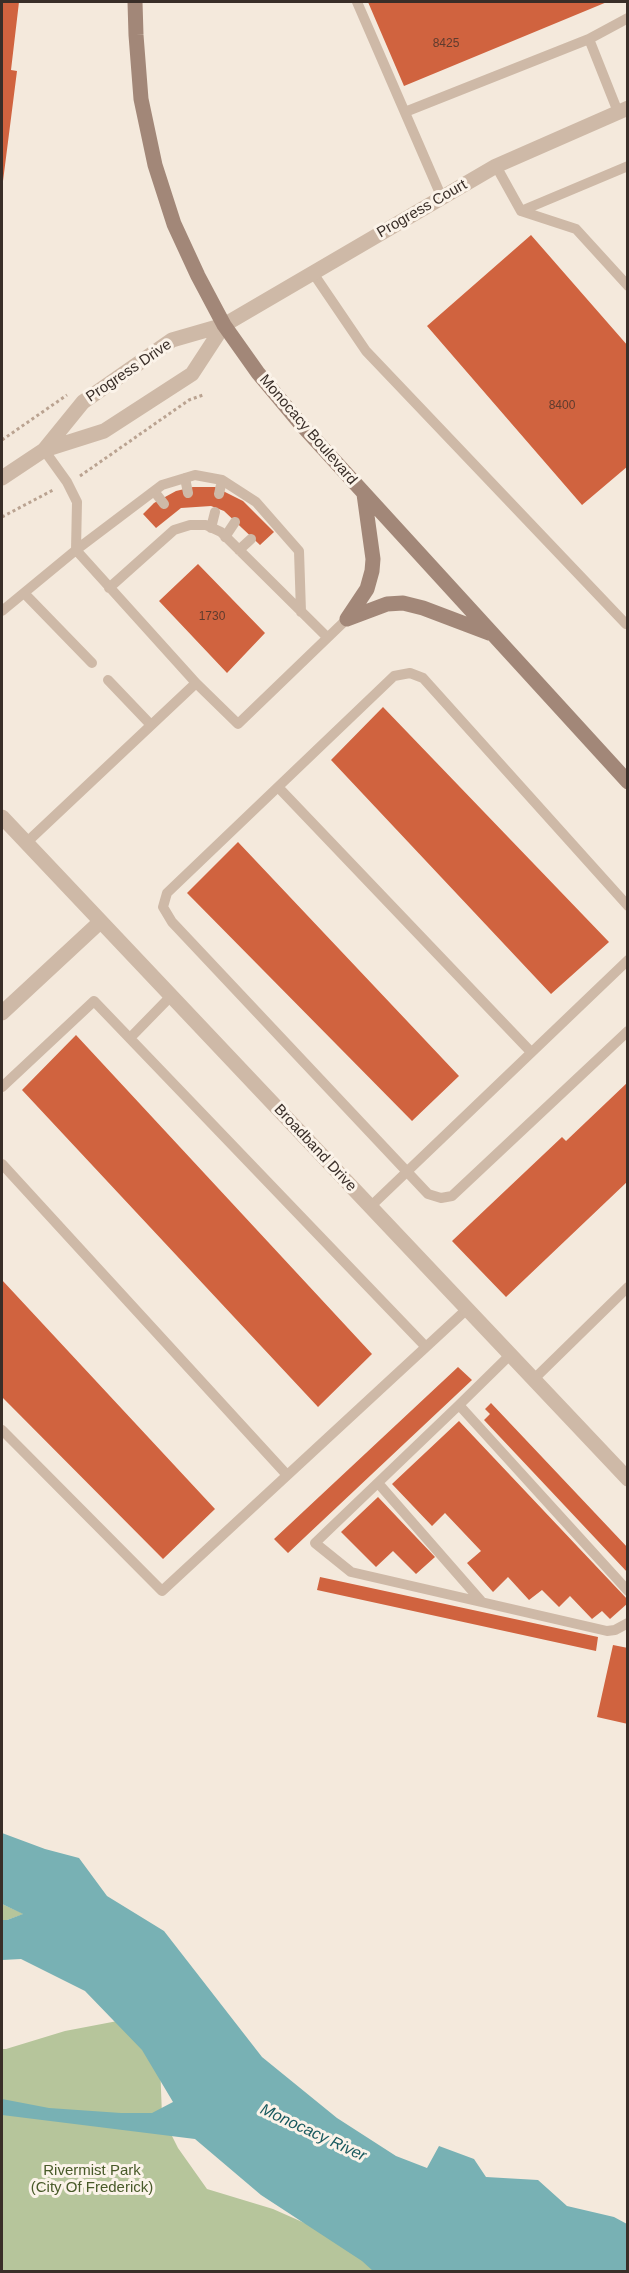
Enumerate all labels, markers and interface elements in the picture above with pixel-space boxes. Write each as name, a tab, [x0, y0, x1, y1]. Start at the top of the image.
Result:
house number: 8425	[433, 37, 459, 51]
street label: Progress Court	[374, 176, 470, 242]
street label: Progress Drive	[83, 336, 175, 406]
street label: Monocacy Boulevard	[255, 371, 361, 489]
house number: 8400	[549, 399, 575, 413]
house number: 1730	[199, 610, 225, 624]
street label: Broadband Drive	[270, 1101, 360, 1195]
water label: Monocacy River	[257, 2100, 369, 2166]
park label: Rivermist Park (City Of Frederick)	[31, 2162, 153, 2197]

